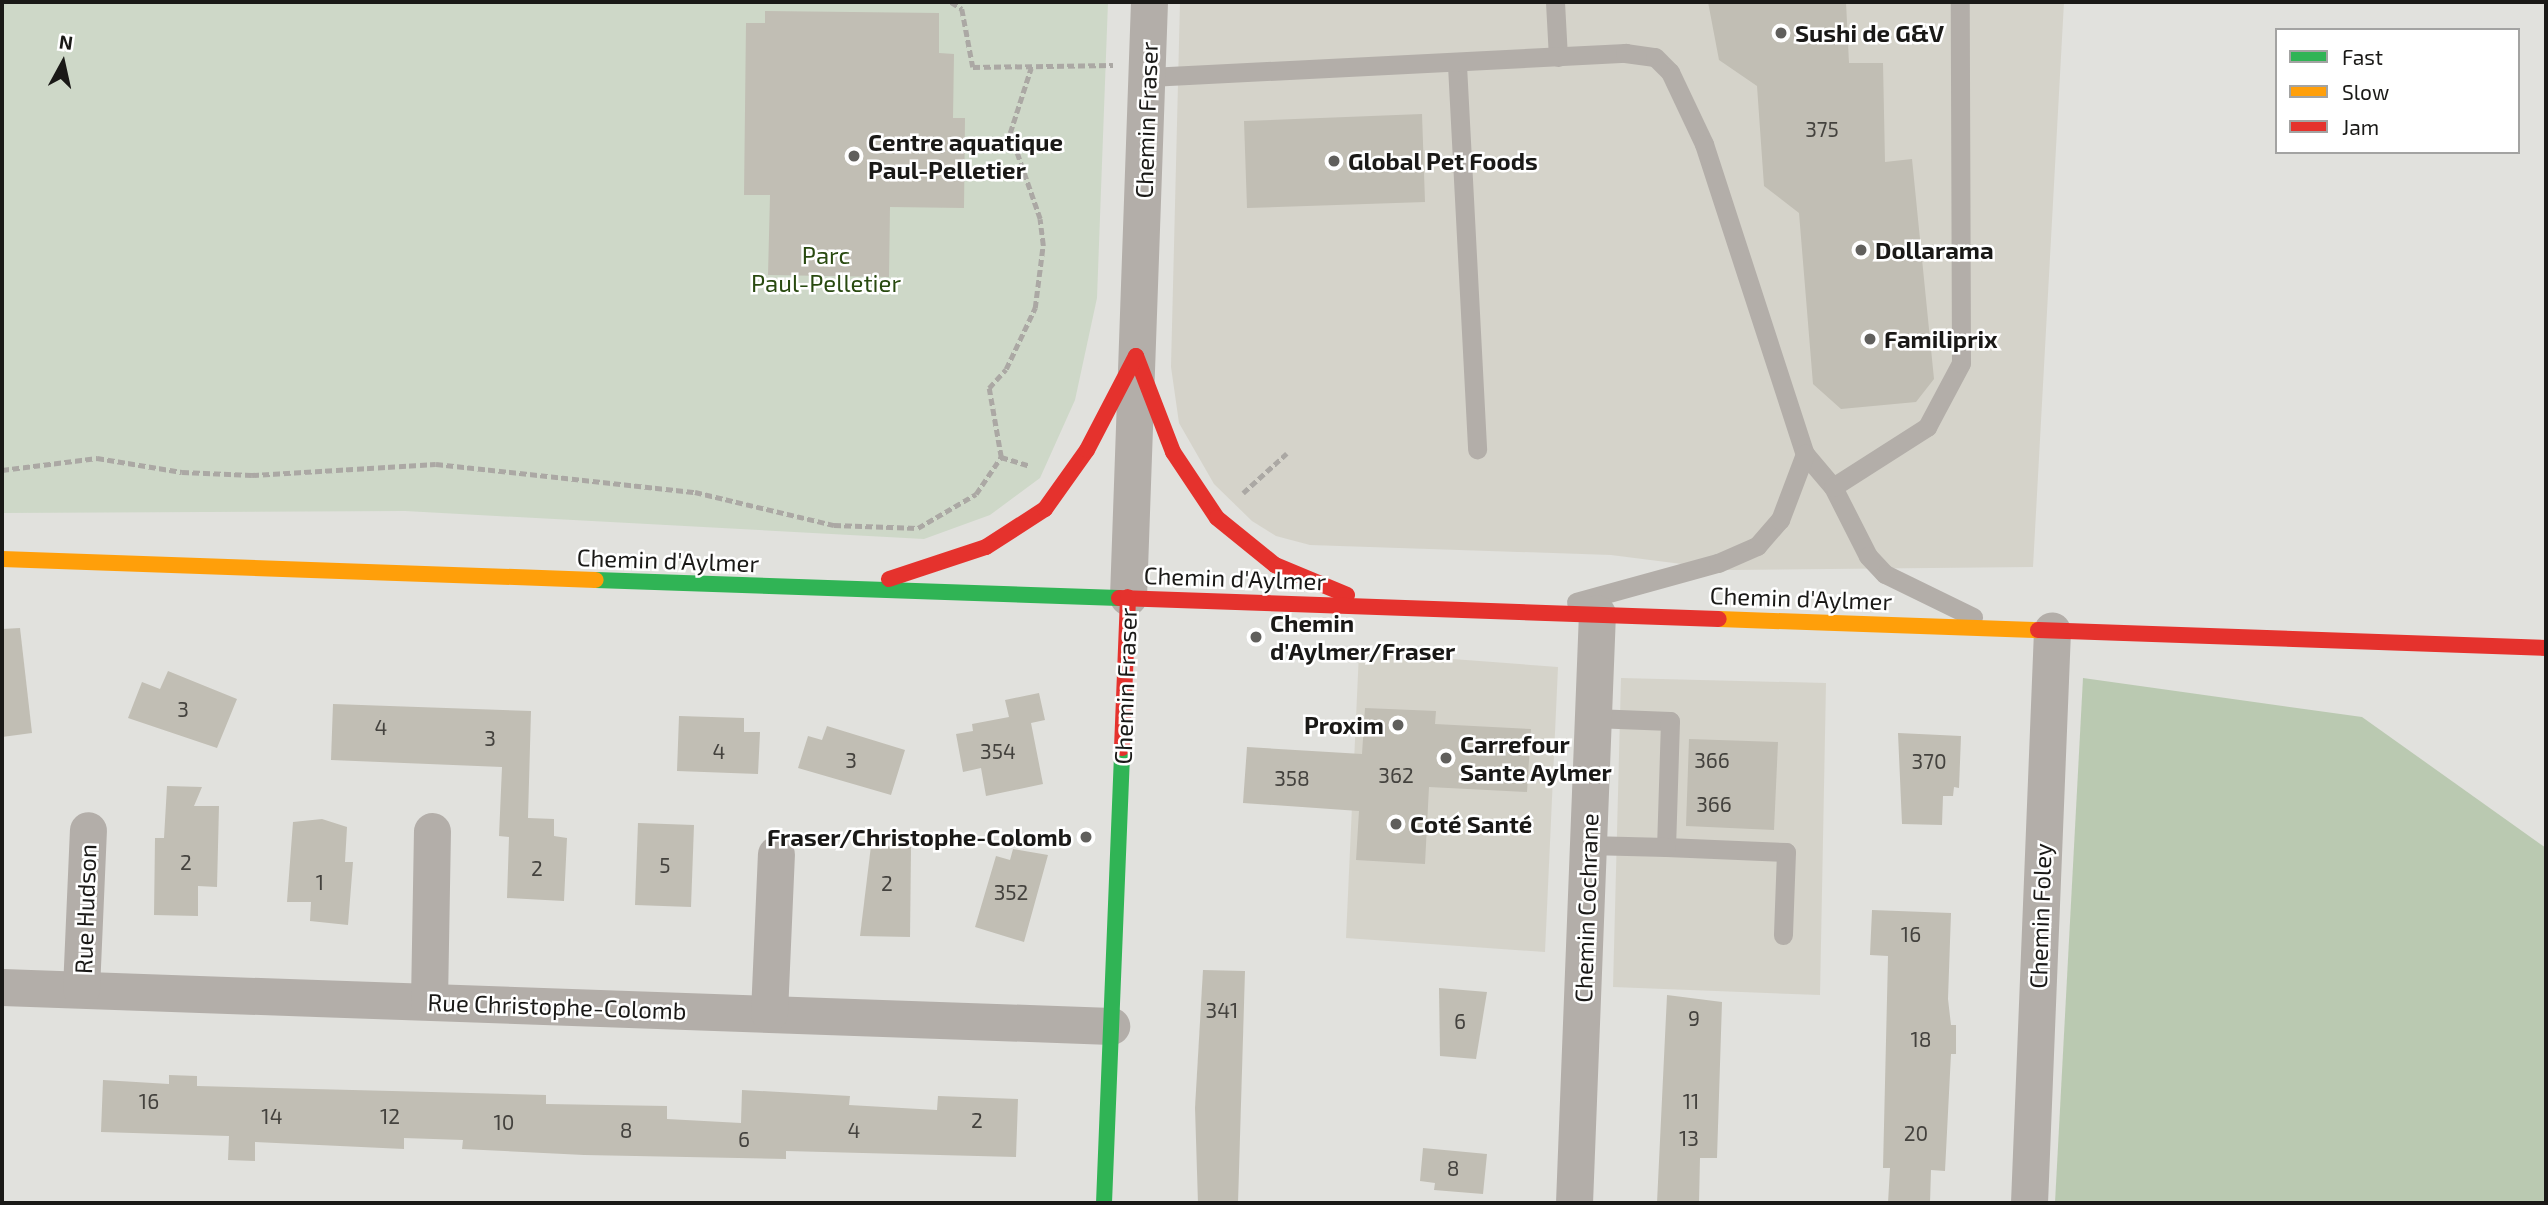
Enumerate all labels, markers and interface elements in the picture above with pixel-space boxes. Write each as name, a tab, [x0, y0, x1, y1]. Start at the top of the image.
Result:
place label: Sushi de G&V	[1795, 19, 1944, 47]
marker: Sushi de G&V	[1773, 25, 1789, 41]
north arrow	[28, 28, 98, 98]
legend	[2275, 28, 2520, 154]
text: N	[58, 29, 74, 54]
street label: Chemin Fraser	[1129, 41, 1163, 199]
text: Fast	[2342, 44, 2383, 69]
text: Slow	[2342, 79, 2389, 104]
text: Jam	[2342, 114, 2379, 139]
house number: 375	[1805, 116, 1839, 142]
place label: Centre aquatique Paul-Pelletier	[868, 128, 1063, 184]
place label: Global Pet Foods	[1348, 147, 1538, 175]
marker: Centre aquatique Paul-Pelletier	[846, 148, 862, 164]
marker: Global Pet Foods	[1326, 153, 1342, 169]
place label: Dollarama	[1875, 236, 1994, 264]
park label: Parc Paul-Pelletier	[751, 241, 901, 297]
marker: Dollarama	[1853, 242, 1869, 258]
place label: Familiprix	[1884, 325, 1998, 353]
marker: Familiprix	[1862, 331, 1878, 347]
street label: Chemin d'Aylmer	[576, 542, 760, 578]
street label: Chemin d'Aylmer	[1143, 560, 1327, 596]
street label: Chemin d'Aylmer	[1709, 580, 1893, 616]
street label: Chemin Fraser	[1108, 607, 1142, 765]
place label: Chemin d'Aylmer/Fraser	[1270, 609, 1455, 665]
marker: Chemin d'Aylmer/Fraser	[1248, 629, 1264, 645]
house number: 3	[177, 696, 189, 722]
place label: Proxim	[1304, 711, 1384, 739]
house number: 4	[375, 714, 387, 740]
marker: Proxim	[1390, 717, 1406, 733]
house number: 3	[484, 725, 496, 751]
place label: Carrefour Sante Aylmer	[1460, 730, 1612, 786]
house number: 4	[713, 738, 725, 764]
house number: 354	[980, 738, 1016, 764]
house number: 3	[845, 747, 857, 773]
house number: 366	[1694, 747, 1730, 773]
house number: 370	[1911, 748, 1947, 774]
marker: Carrefour Sante Aylmer	[1438, 750, 1454, 766]
house number: 362	[1378, 762, 1414, 788]
house number: 358	[1274, 765, 1310, 791]
house number: 366	[1696, 791, 1732, 817]
place label: Coté Santé	[1410, 810, 1532, 838]
street label: Chemin Cochrane	[1568, 813, 1604, 1003]
marker: Coté Santé	[1388, 816, 1404, 832]
place label: Fraser/Christophe-Colomb	[767, 823, 1072, 851]
marker: Fraser/Christophe-Colomb	[1078, 829, 1094, 845]
street label: Chemin Foley	[2023, 843, 2057, 989]
street label: Rue Hudson	[68, 844, 102, 974]
house number: 2	[180, 849, 192, 875]
house number: 5	[659, 852, 671, 878]
house number: 2	[531, 855, 543, 881]
house number: 1	[316, 869, 324, 895]
house number: 2	[881, 870, 893, 896]
house number: 352	[994, 879, 1028, 905]
house number: 16	[1901, 921, 1921, 947]
street label: Rue Christophe-Colomb	[427, 987, 687, 1025]
house number: 341	[1206, 997, 1238, 1023]
house number: 9	[1688, 1005, 1700, 1031]
house number: 6	[1454, 1008, 1466, 1034]
house number: 18	[1910, 1026, 1932, 1052]
house number: 16	[139, 1088, 159, 1114]
house number: 11	[1683, 1088, 1699, 1114]
house number: 14	[261, 1103, 283, 1129]
house number: 12	[380, 1103, 400, 1129]
house number: 2	[971, 1107, 983, 1133]
house number: 10	[493, 1109, 515, 1135]
house number: 8	[620, 1117, 632, 1143]
house number: 4	[848, 1117, 860, 1143]
house number: 20	[1904, 1120, 1928, 1146]
house number: 13	[1679, 1125, 1699, 1151]
house number: 6	[738, 1126, 750, 1152]
house number: 8	[1447, 1155, 1459, 1181]

